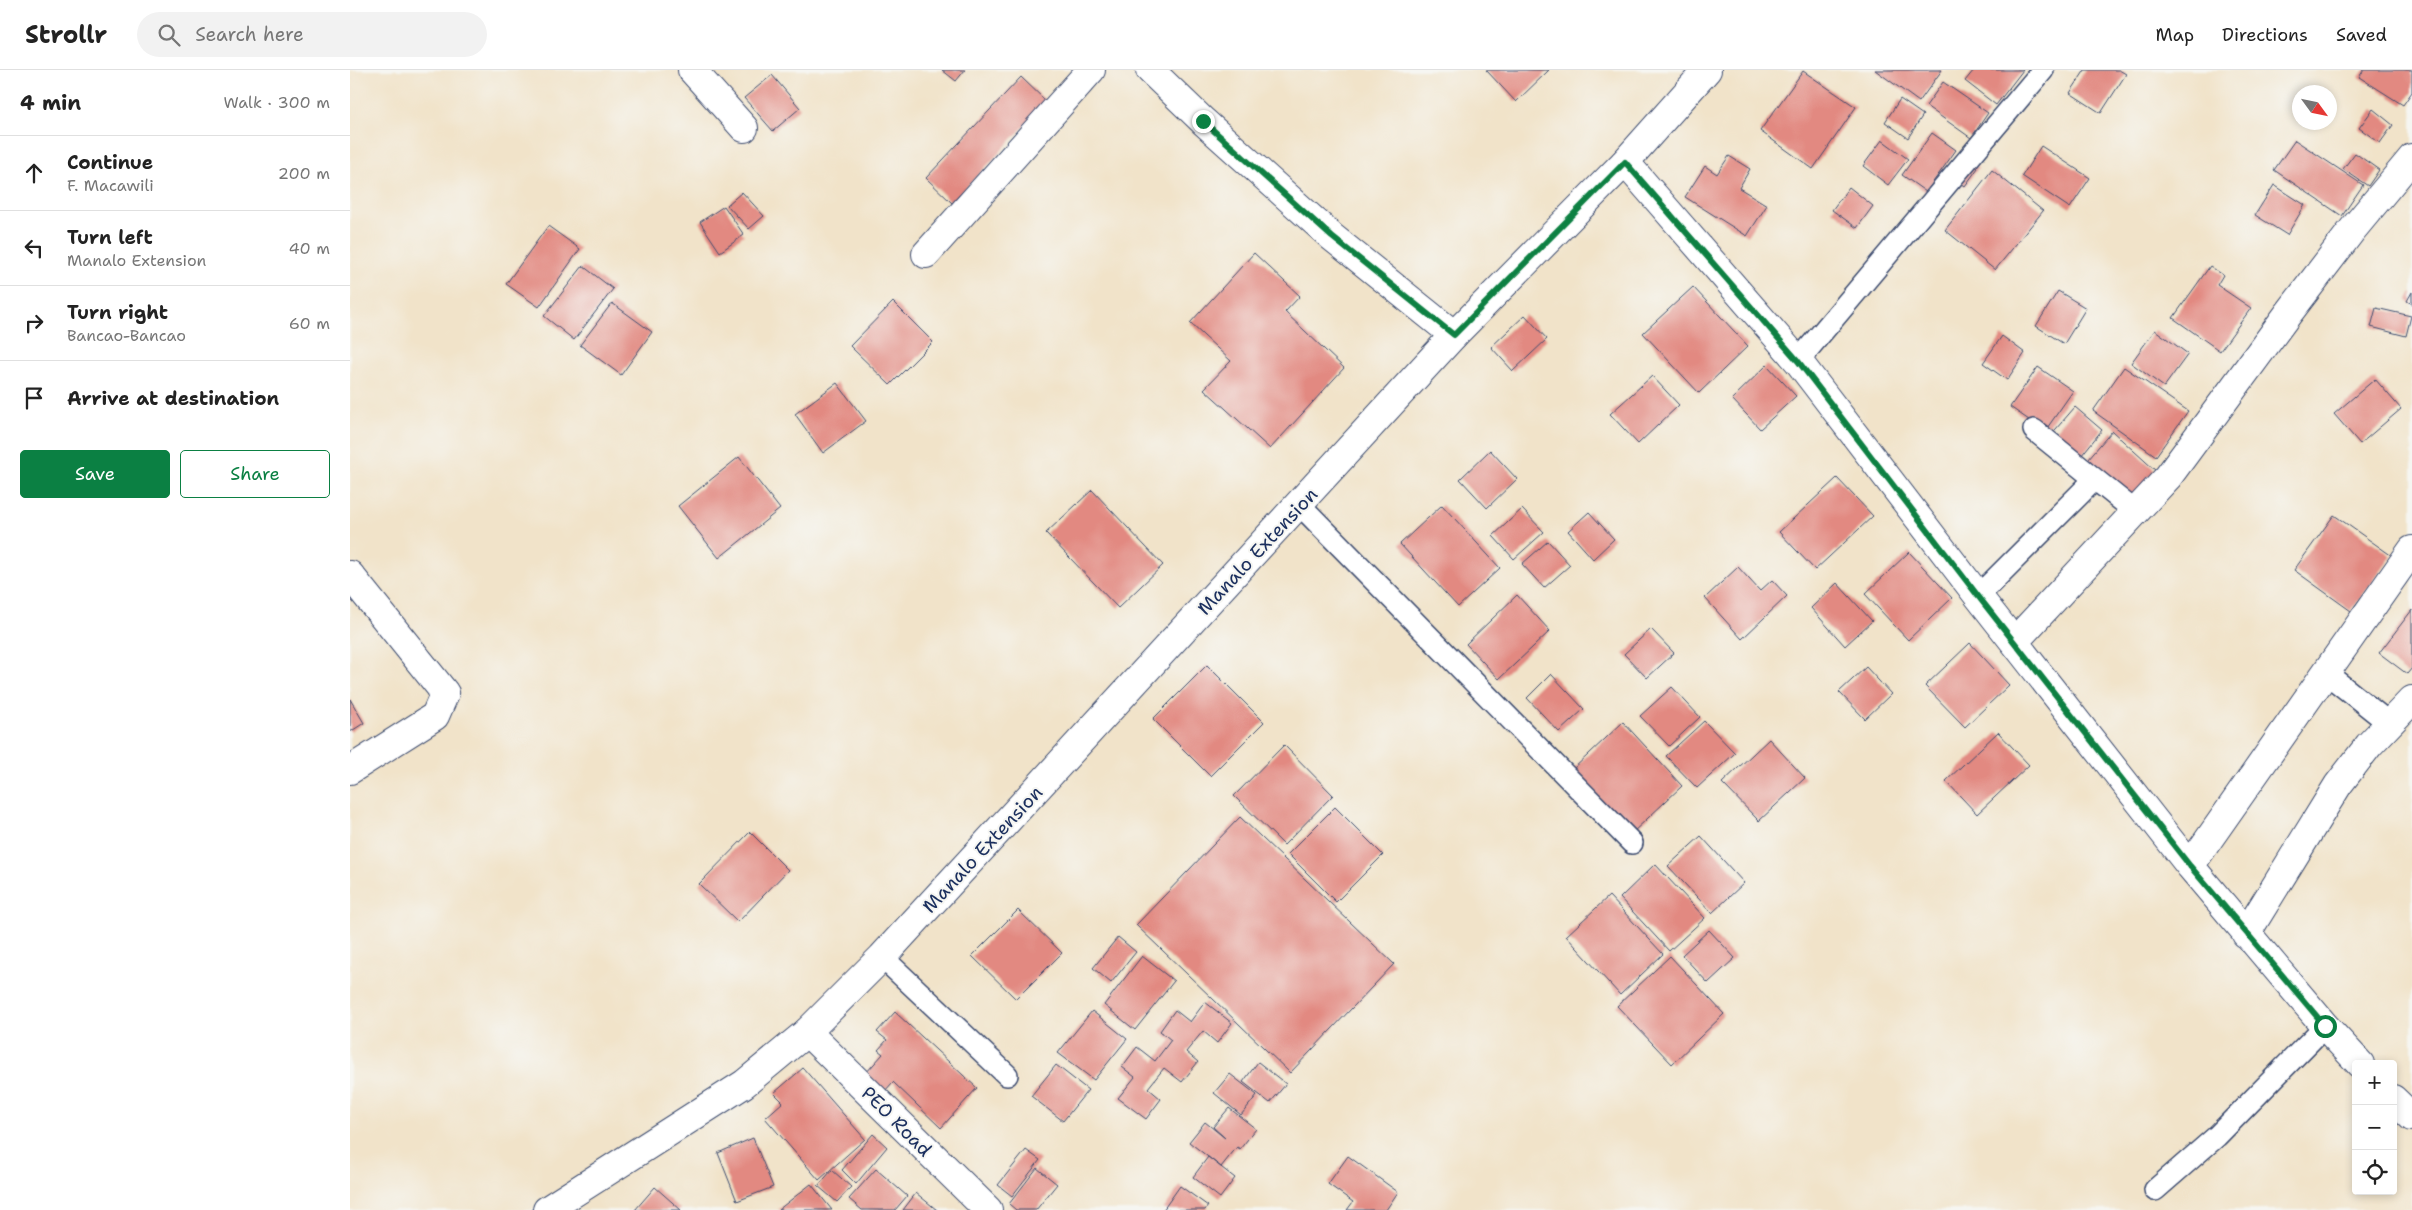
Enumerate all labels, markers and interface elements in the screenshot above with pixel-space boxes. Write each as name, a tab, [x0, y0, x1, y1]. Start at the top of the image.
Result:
search box	[137, 12, 487, 57]
text: Strollr	[25, 19, 107, 51]
icon: search	[155, 21, 183, 49]
text: Search here	[195, 22, 304, 47]
text: Map	[2156, 23, 2194, 47]
text: Directions	[2222, 23, 2308, 47]
text: Saved	[2336, 23, 2387, 47]
north arrow	[2292, 85, 2337, 130]
text: 4 min	[20, 89, 81, 117]
text: Walk · 300 m	[223, 92, 330, 113]
route end	[1192, 110, 1215, 133]
text: Continue	[67, 150, 153, 175]
icon: ahead	[20, 159, 48, 187]
text: 200 m	[278, 163, 330, 184]
text: F. Macawili	[67, 175, 154, 196]
text: Turn left	[67, 225, 153, 250]
icon: left	[20, 234, 48, 262]
text: 40 m	[288, 238, 330, 259]
text: Manalo Extension	[67, 250, 206, 271]
text: Turn right	[67, 300, 168, 325]
icon: right	[20, 309, 48, 337]
text: 60 m	[289, 313, 330, 334]
text: Bancao-Bancao	[67, 325, 186, 346]
icon: arrive	[20, 384, 48, 412]
text: Arrive at destination	[67, 386, 279, 411]
button: Save	[20, 450, 170, 498]
button: Share	[180, 450, 330, 498]
street label: Manalo Extension	[1192, 482, 1323, 620]
street label: Manalo Extension	[917, 780, 1048, 918]
route start	[2314, 1015, 2337, 1038]
map controls	[2352, 1060, 2397, 1195]
button: +	[2352, 1060, 2397, 1105]
street label: PEO Road	[856, 1081, 937, 1162]
button: −	[2352, 1105, 2397, 1150]
button: locate	[2352, 1150, 2397, 1195]

